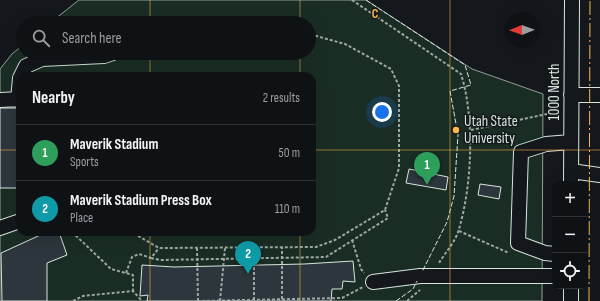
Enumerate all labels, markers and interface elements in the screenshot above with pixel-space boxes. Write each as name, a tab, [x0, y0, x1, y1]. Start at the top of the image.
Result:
text: C	[372, 6, 379, 22]
north arrow	[504, 12, 540, 48]
search box	[16, 16, 316, 60]
icon: search	[30, 27, 52, 49]
text: Search here	[62, 29, 122, 48]
street label: 1000 North	[545, 63, 564, 121]
text: Nearby	[32, 88, 75, 108]
text: 2 results	[263, 90, 300, 106]
your location	[372, 102, 392, 122]
place label: Utah State University	[464, 112, 518, 148]
marker: Utah State University	[451, 125, 461, 135]
text: Maverik Stadium	[70, 135, 158, 154]
text: 1	[42, 145, 48, 161]
text: 50 m	[279, 145, 300, 161]
pin: 1	[414, 152, 440, 185]
text: Sports	[70, 154, 99, 170]
map controls	[552, 181, 588, 289]
button: +	[552, 181, 588, 217]
text: Maverik Stadium Press Box	[70, 191, 212, 210]
text: 2	[42, 201, 48, 217]
text: 110 m	[275, 201, 300, 217]
text: Place	[70, 210, 93, 226]
button: −	[552, 217, 588, 253]
pin: 2	[235, 241, 261, 274]
button: locate	[552, 253, 588, 289]

